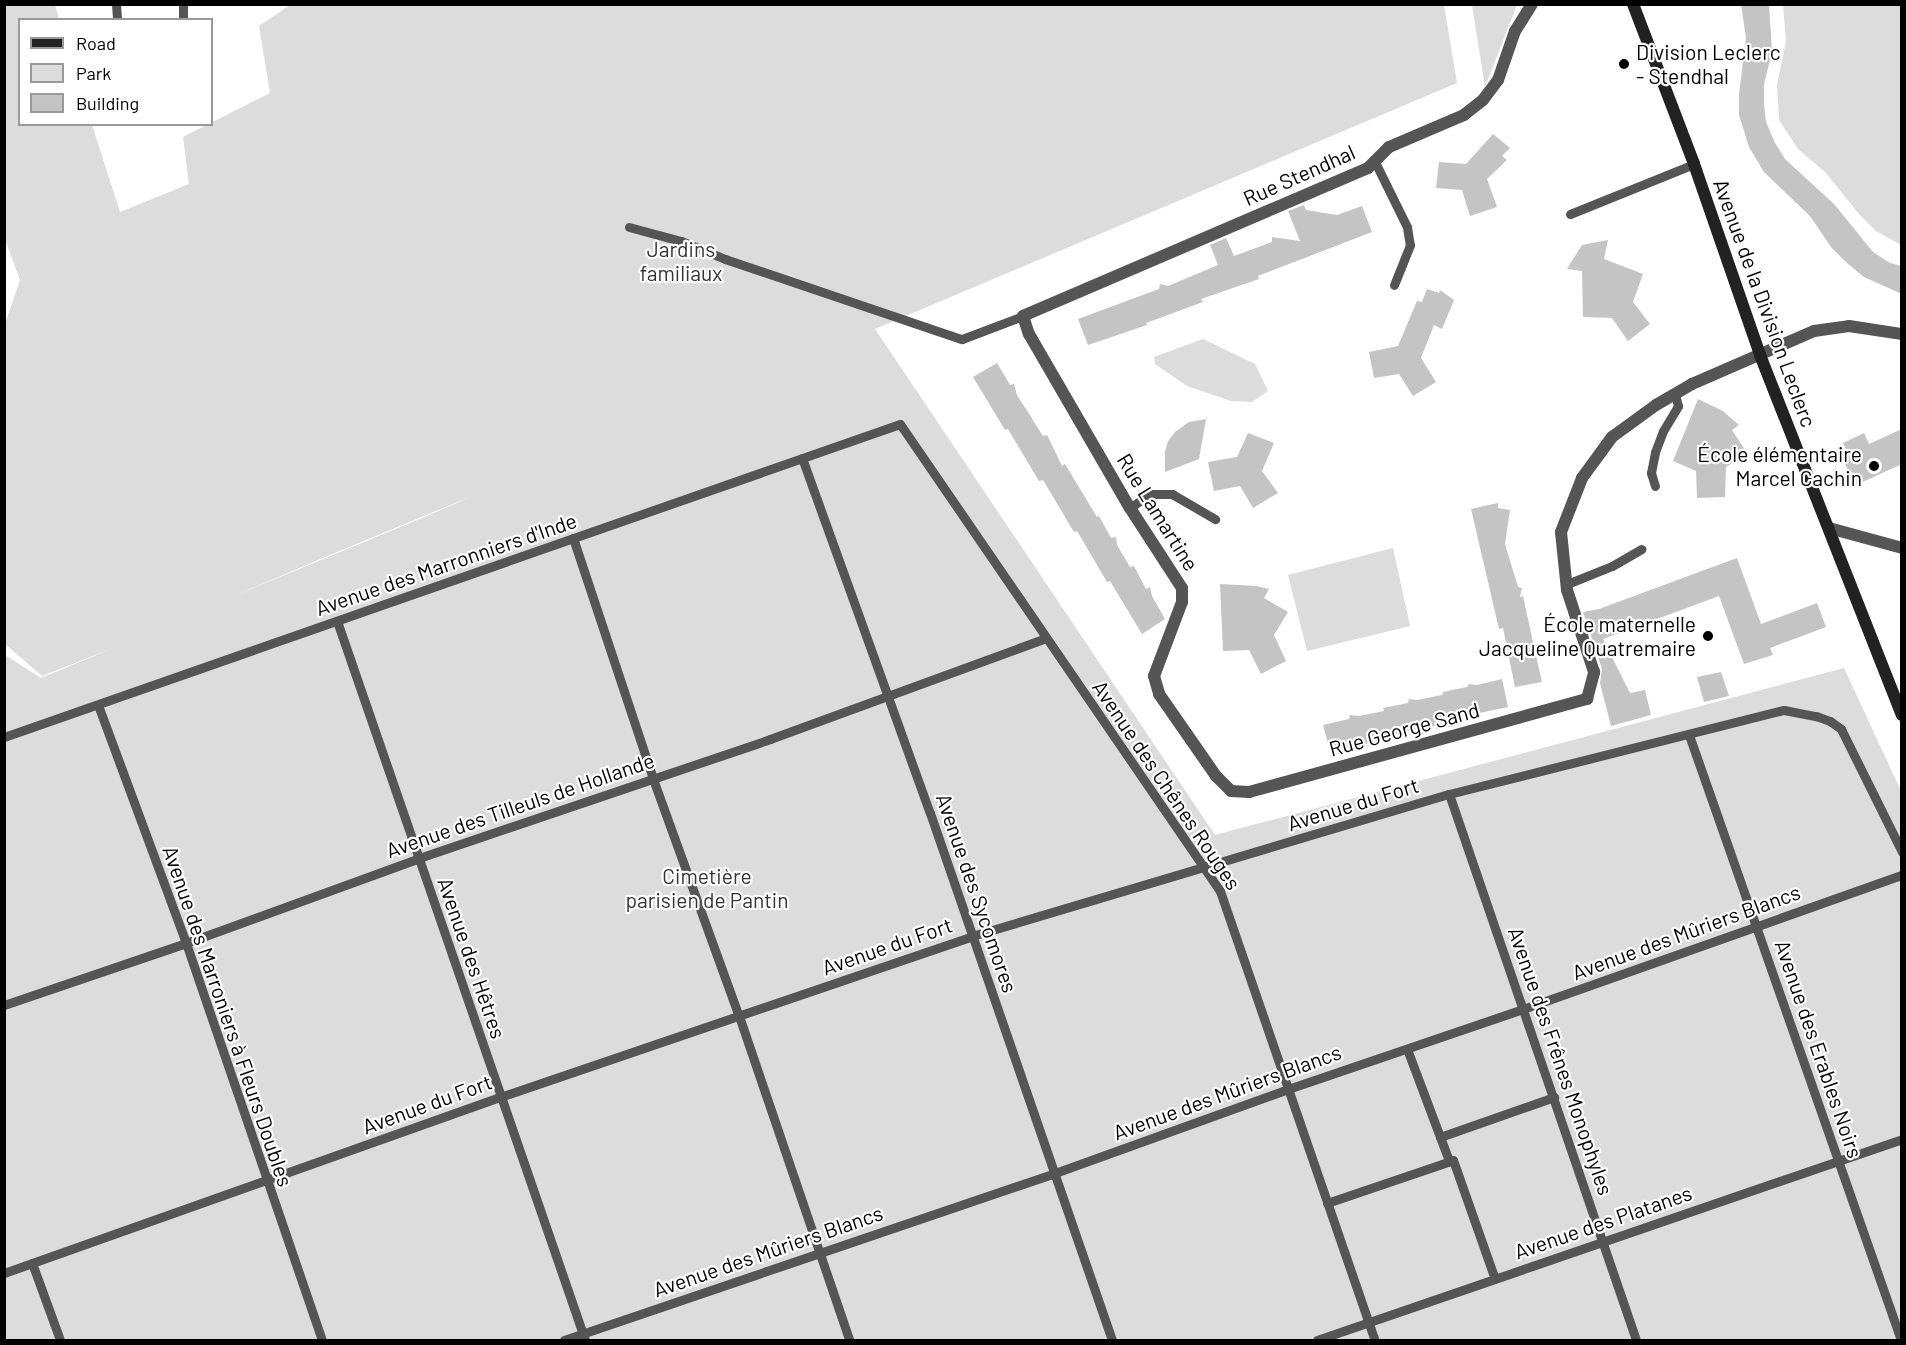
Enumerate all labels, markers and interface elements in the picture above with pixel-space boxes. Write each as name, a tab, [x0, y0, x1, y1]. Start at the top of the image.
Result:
legend	[18, 18, 213, 126]
text: Road	[76, 32, 116, 54]
place label: Division Leclerc - Stendhal	[1636, 39, 1781, 89]
marker: Division Leclerc - Stendhal	[1617, 57, 1631, 71]
text: Park	[76, 62, 111, 84]
text: Building	[76, 92, 139, 114]
street label: Rue Stendhal	[1239, 139, 1359, 211]
street label: Avenue de la Division Leclerc	[1708, 176, 1822, 430]
park label: Jardins familiaux	[640, 236, 722, 286]
place label: École élémentaire Marcel Cachin	[1697, 441, 1862, 491]
street label: Rue Lamartine	[1112, 449, 1204, 575]
marker: École élémentaire Marcel Cachin	[1867, 459, 1881, 473]
street label: Avenue des Marronniers d'Inde	[312, 507, 580, 621]
place label: École maternelle Jacqueline Quatremaire	[1479, 611, 1696, 661]
marker: École maternelle Jacqueline Quatremaire	[1701, 629, 1715, 643]
street label: Avenue des Chênes Rouges	[1087, 676, 1247, 894]
street label: Rue George Sand	[1326, 697, 1482, 761]
street label: Avenue des Tilleuls de Hollande	[382, 747, 658, 863]
street label: Avenue du Fort	[1284, 772, 1422, 836]
street label: Avenue des Sycomores	[931, 790, 1023, 996]
street label: Avenue des Marroniers à Fleurs Doubles	[158, 842, 298, 1190]
park label: Cimetière parisien de Pantin	[625, 863, 789, 913]
street label: Avenue des Hêtres	[433, 874, 511, 1042]
street label: Avenue des Mûriers Blancs	[1568, 879, 1804, 985]
street label: Avenue du Fort	[819, 912, 955, 980]
street label: Avenue des Frênes Monophyles	[1503, 924, 1619, 1198]
street label: Avenue des Erables Noirs	[1770, 937, 1868, 1161]
street label: Avenue des Mûriers Blancs	[1109, 1039, 1345, 1145]
street label: Avenue du Fort	[359, 1069, 495, 1139]
street label: Avenue des Platanes	[1511, 1180, 1695, 1264]
street label: Avenue des Mûriers Blancs	[650, 1200, 886, 1302]

